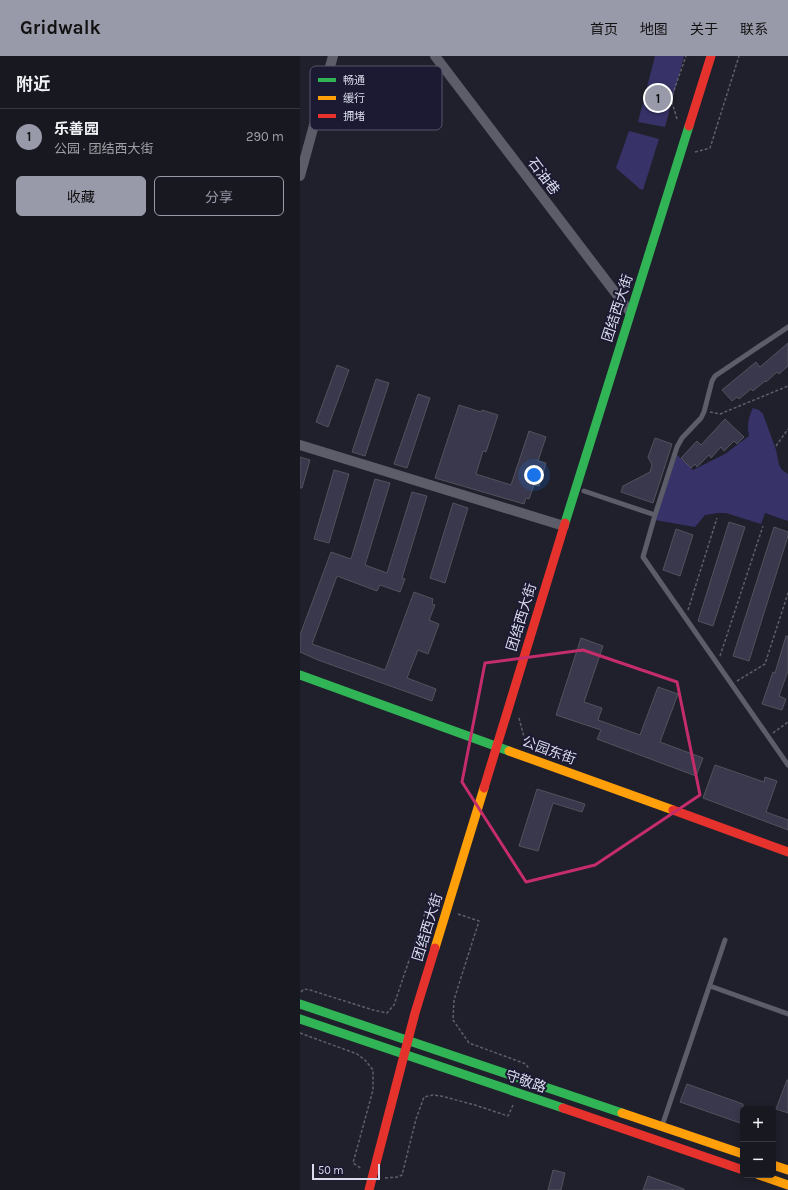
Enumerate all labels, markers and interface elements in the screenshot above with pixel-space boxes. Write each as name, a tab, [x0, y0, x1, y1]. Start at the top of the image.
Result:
text: Gridwalk	[20, 17, 101, 39]
text: 首页	[590, 21, 618, 38]
text: 地图	[640, 21, 668, 38]
text: 关于	[690, 21, 718, 38]
text: 联系	[740, 21, 768, 38]
legend	[310, 66, 442, 130]
text: 附近	[16, 74, 50, 94]
text: 畅通	[343, 74, 365, 87]
pin: 1	[645, 83, 671, 113]
text: 缓行	[343, 92, 365, 105]
text: 拥堵	[343, 110, 365, 123]
text: 乐善园	[54, 120, 99, 138]
text: 1	[27, 129, 31, 144]
text: 290 m	[246, 129, 284, 144]
text: 公园 · 团结西大街	[54, 141, 154, 156]
street label: 石油巷	[524, 154, 563, 198]
button: 收藏	[16, 176, 146, 216]
button: 分享	[154, 176, 284, 216]
street label: 团结西大街	[599, 272, 636, 344]
your location	[524, 465, 544, 485]
street label: 团结西大街	[503, 581, 540, 653]
street label: 公园东街	[520, 733, 578, 768]
street label: 团结西大街	[409, 891, 446, 963]
street label: 守敬路	[503, 1067, 548, 1096]
map controls	[740, 1106, 776, 1178]
button: +	[740, 1106, 776, 1142]
button: −	[740, 1142, 776, 1178]
scale bar	[312, 1162, 380, 1181]
text: 50 m	[318, 1164, 344, 1177]

